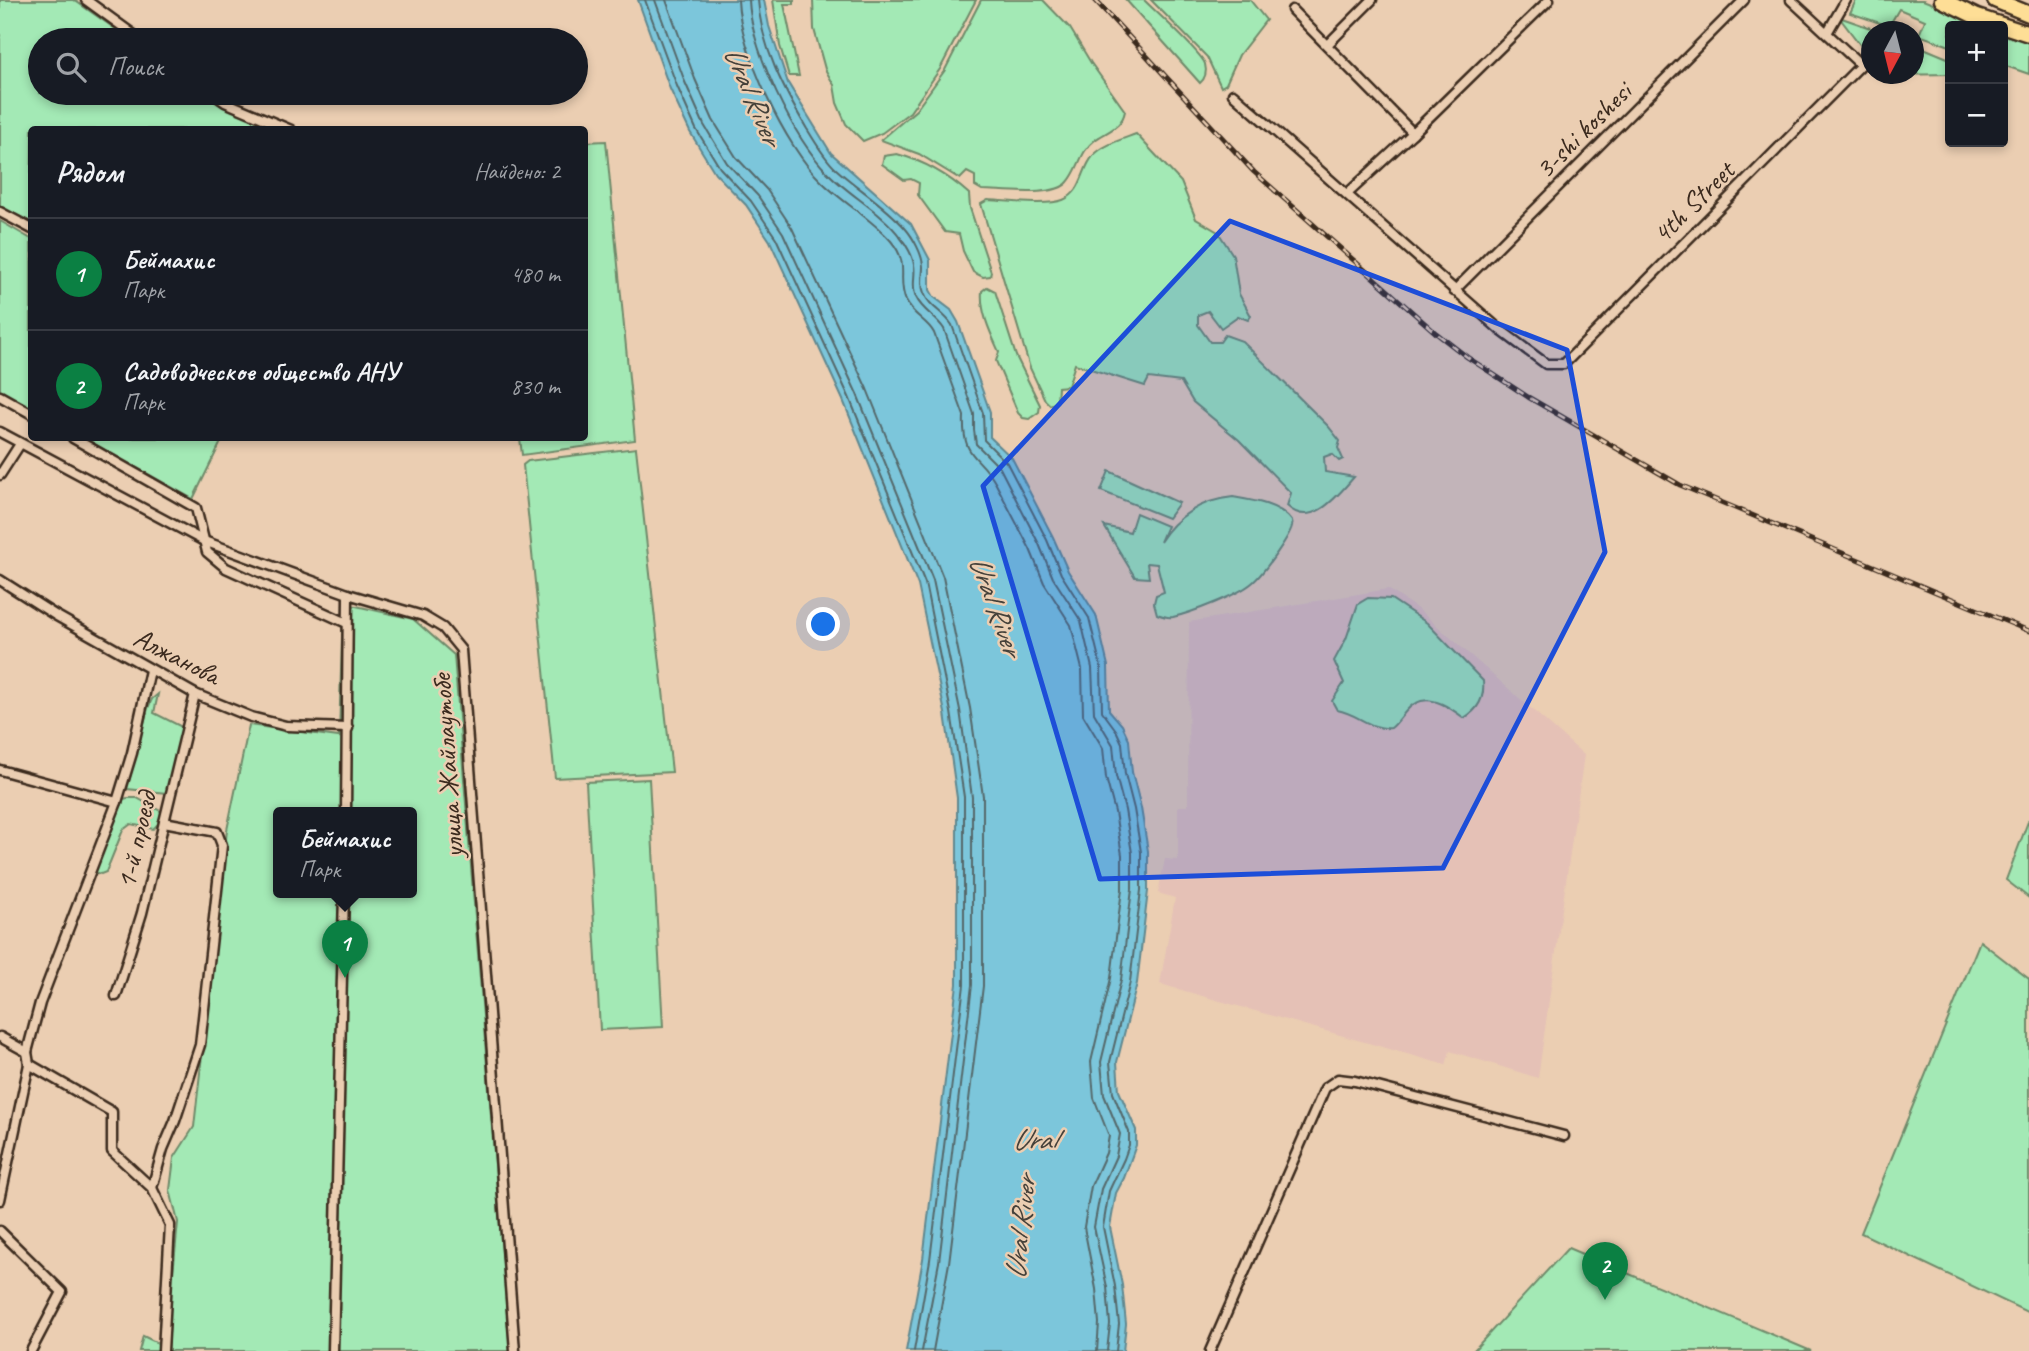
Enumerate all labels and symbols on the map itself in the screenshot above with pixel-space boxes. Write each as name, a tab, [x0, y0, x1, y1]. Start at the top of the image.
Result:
north arrow	[1861, 21, 1924, 84]
water label: Ural River	[715, 40, 793, 155]
street label: 3-shi koshesi	[1527, 72, 1641, 186]
street label: 4th Street	[1645, 152, 1743, 250]
water label: Ural River	[961, 550, 1033, 665]
your location	[806, 607, 840, 641]
street label: Алжанова	[128, 620, 228, 694]
street label: улица Жайлаутобе	[423, 671, 471, 861]
street label: 1-й проезд	[108, 785, 165, 892]
pin: 1	[322, 920, 368, 978]
water label: Ural	[1012, 1120, 1066, 1158]
water label: Ural River	[996, 1170, 1045, 1281]
pin: 2	[1582, 1242, 1628, 1300]

